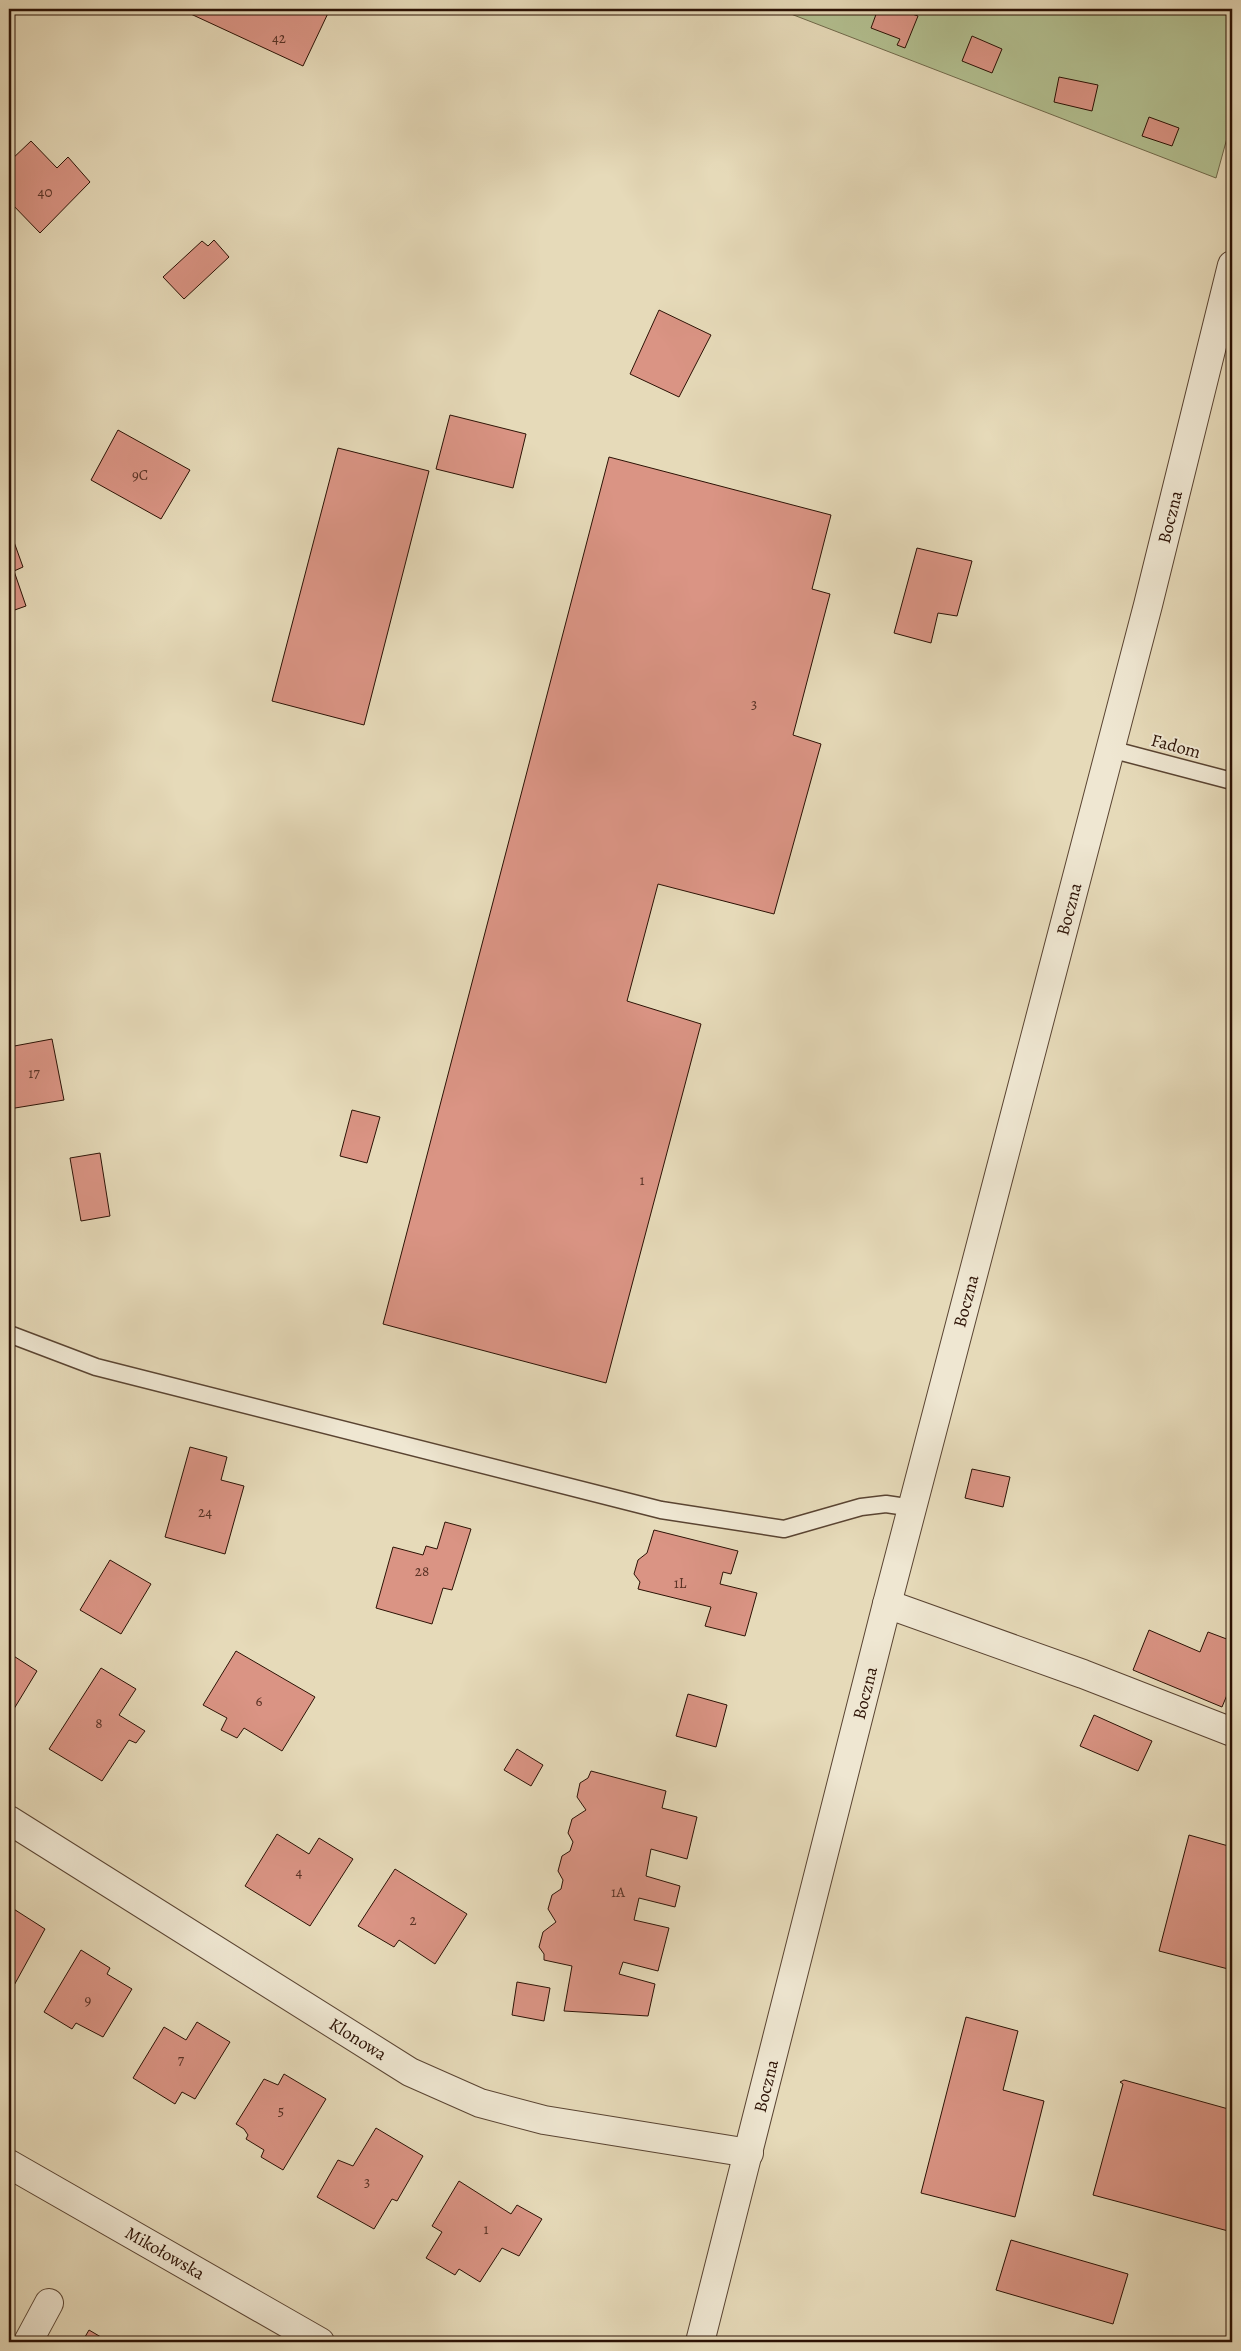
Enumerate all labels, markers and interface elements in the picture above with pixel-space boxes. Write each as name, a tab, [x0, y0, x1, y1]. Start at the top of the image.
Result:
house number: 42	[272, 28, 286, 48]
house number: 40	[38, 182, 52, 202]
house number: 9C	[132, 465, 148, 485]
street label: Boczna	[1152, 487, 1188, 546]
house number: 3	[751, 694, 757, 714]
street label: Fadom	[1149, 728, 1203, 764]
street label: Boczna	[1050, 879, 1088, 938]
house number: 17	[28, 1063, 40, 1083]
house number: 1	[639, 1170, 645, 1190]
street label: Boczna	[947, 1271, 985, 1330]
house number: 24	[198, 1502, 212, 1522]
house number: 28	[415, 1561, 429, 1581]
house number: 1L	[674, 1573, 687, 1593]
street label: Boczna	[847, 1663, 883, 1722]
house number: 6	[256, 1691, 263, 1711]
house number: 8	[95, 1713, 103, 1733]
house number: 4	[296, 1862, 303, 1882]
house number: 1A	[611, 1882, 625, 1902]
house number: 2	[409, 1910, 417, 1930]
house number: 9	[85, 1990, 92, 2010]
street label: Klonowa	[325, 2012, 392, 2066]
house number: 7	[178, 2050, 185, 2070]
street label: Boczna	[748, 2056, 784, 2115]
house number: 5	[278, 2101, 284, 2121]
house number: 3	[364, 2172, 370, 2192]
house number: 1	[483, 2219, 489, 2239]
street label: Mikołowska	[121, 2221, 210, 2286]

